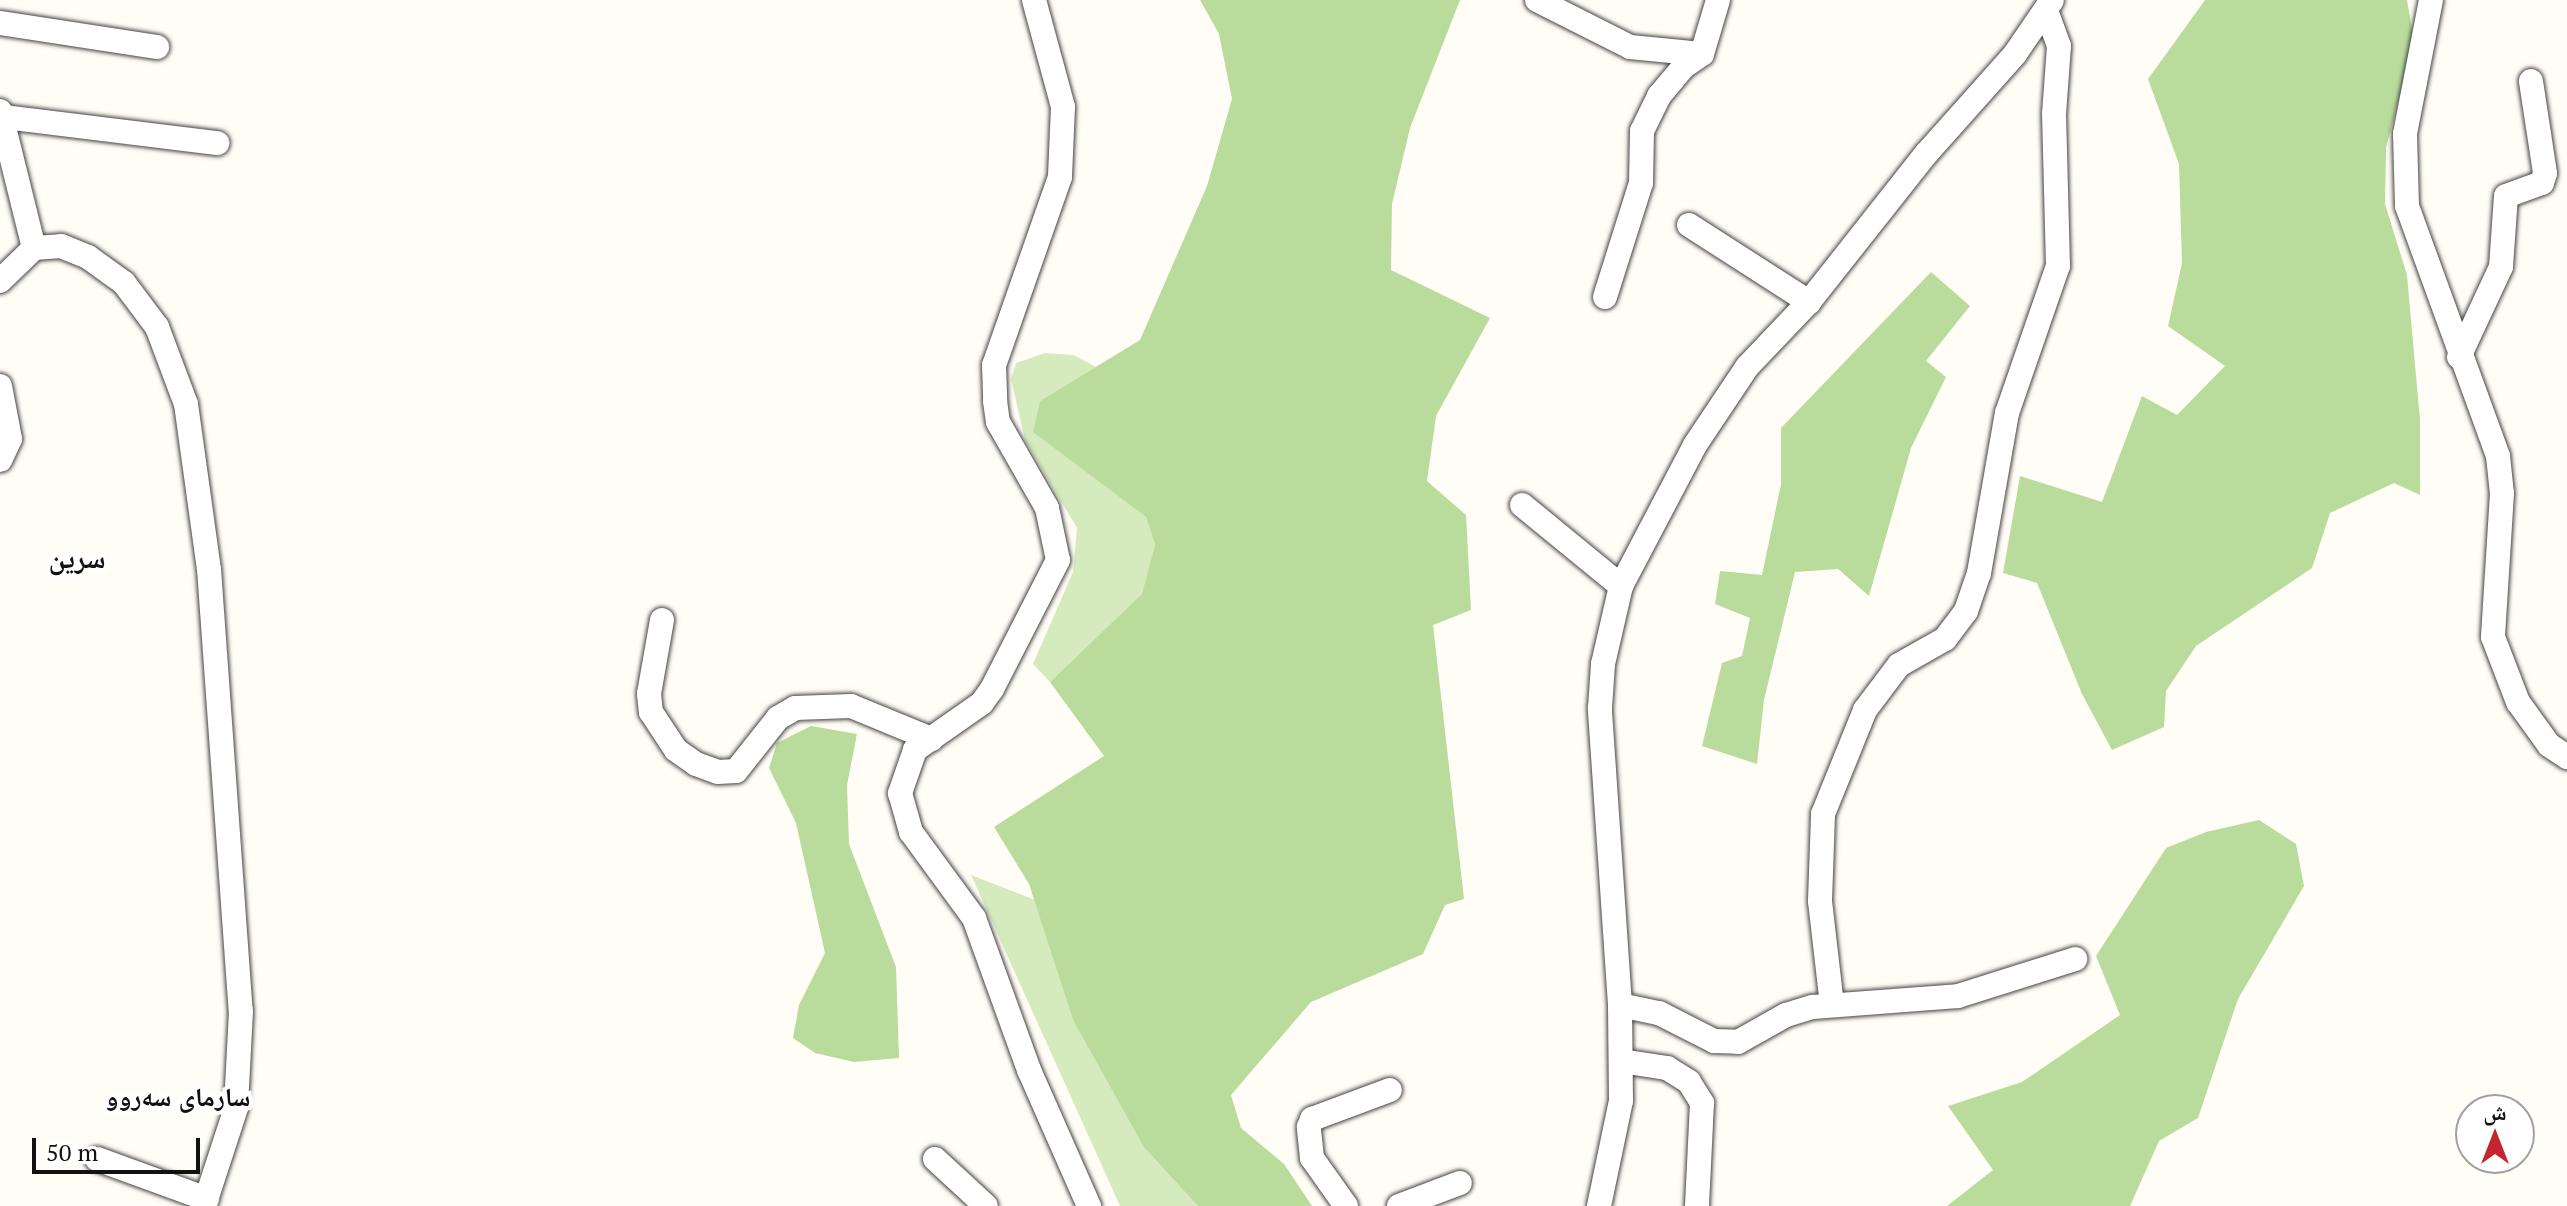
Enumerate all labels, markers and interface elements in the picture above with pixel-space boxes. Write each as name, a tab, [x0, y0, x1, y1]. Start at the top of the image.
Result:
district label: سرين	[48, 541, 106, 575]
district label: سارمای سەروو	[106, 1081, 250, 1113]
north arrow	[2455, 1094, 2535, 1174]
text: ش	[2483, 1097, 2507, 1126]
scale bar	[36, 1122, 204, 1172]
text: 50 m	[46, 1136, 98, 1168]

